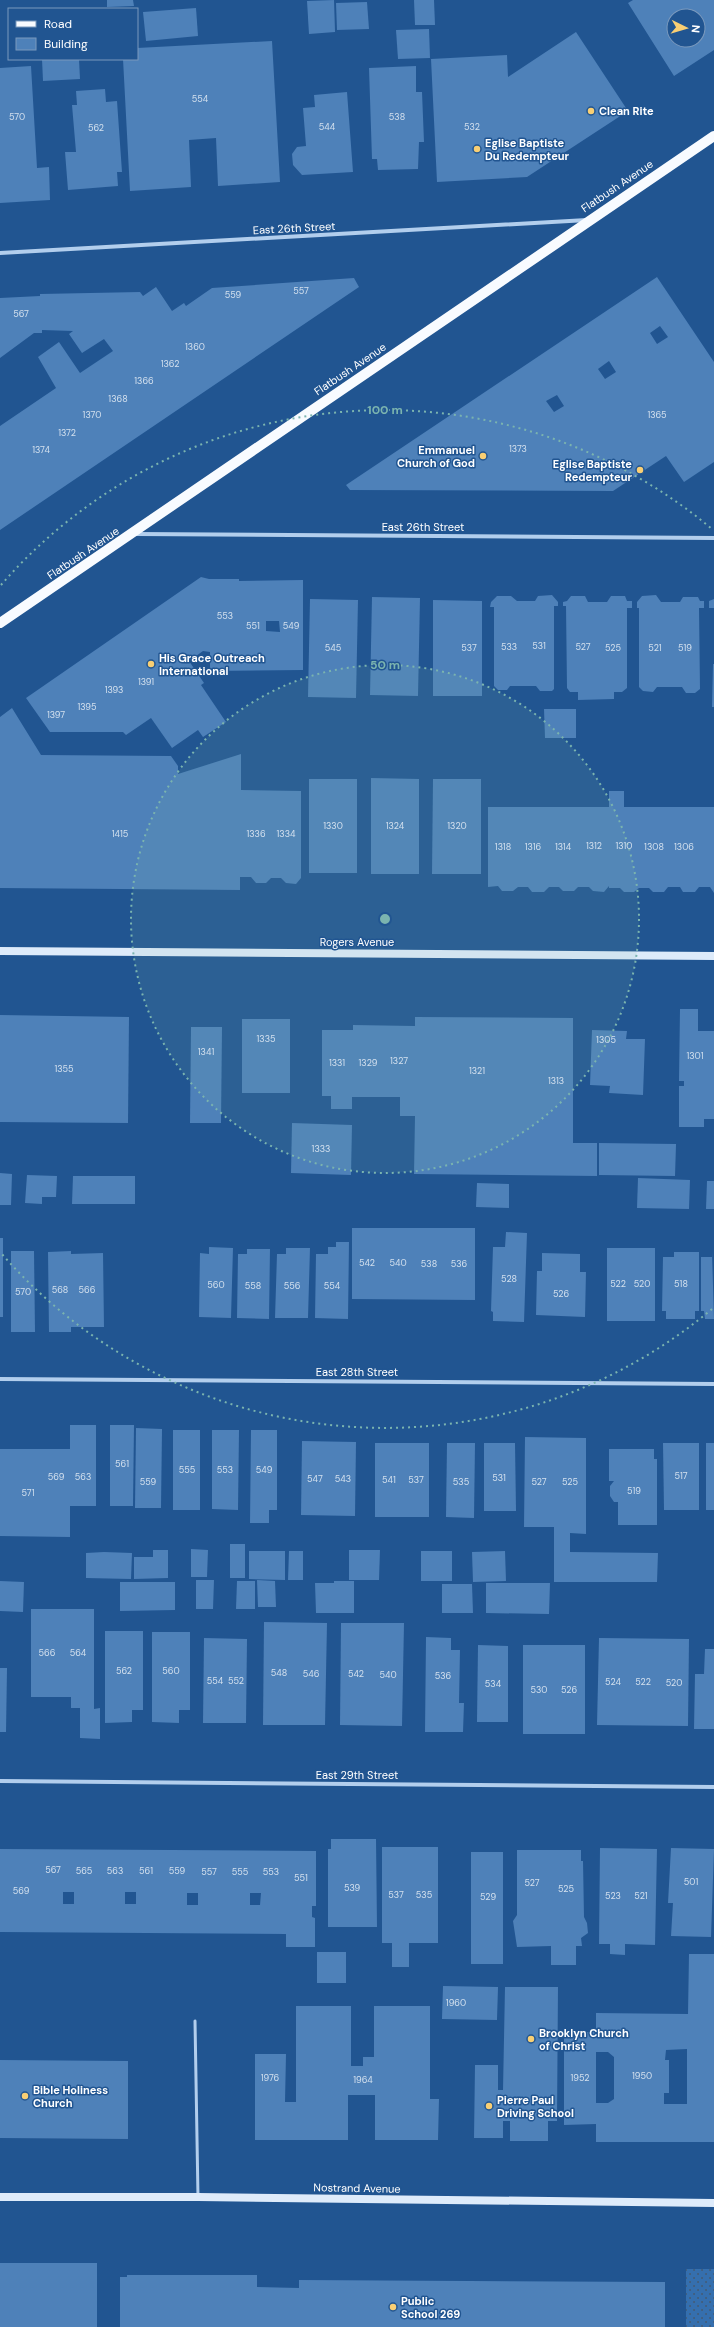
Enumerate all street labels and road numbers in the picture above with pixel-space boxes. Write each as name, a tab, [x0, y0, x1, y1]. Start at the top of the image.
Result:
street label: Flatbush Avenue	[578, 157, 656, 215]
street label: East 26th Street	[252, 219, 336, 237]
street label: Flatbush Avenue	[311, 340, 389, 398]
street label: East 26th Street	[382, 520, 464, 534]
street label: Flatbush Avenue	[44, 524, 122, 582]
street label: Rogers Avenue	[320, 935, 394, 949]
street label: East 28th Street	[316, 1365, 398, 1379]
street label: East 29th Street	[316, 1768, 398, 1782]
street label: Nostrand Avenue	[313, 2180, 401, 2196]

